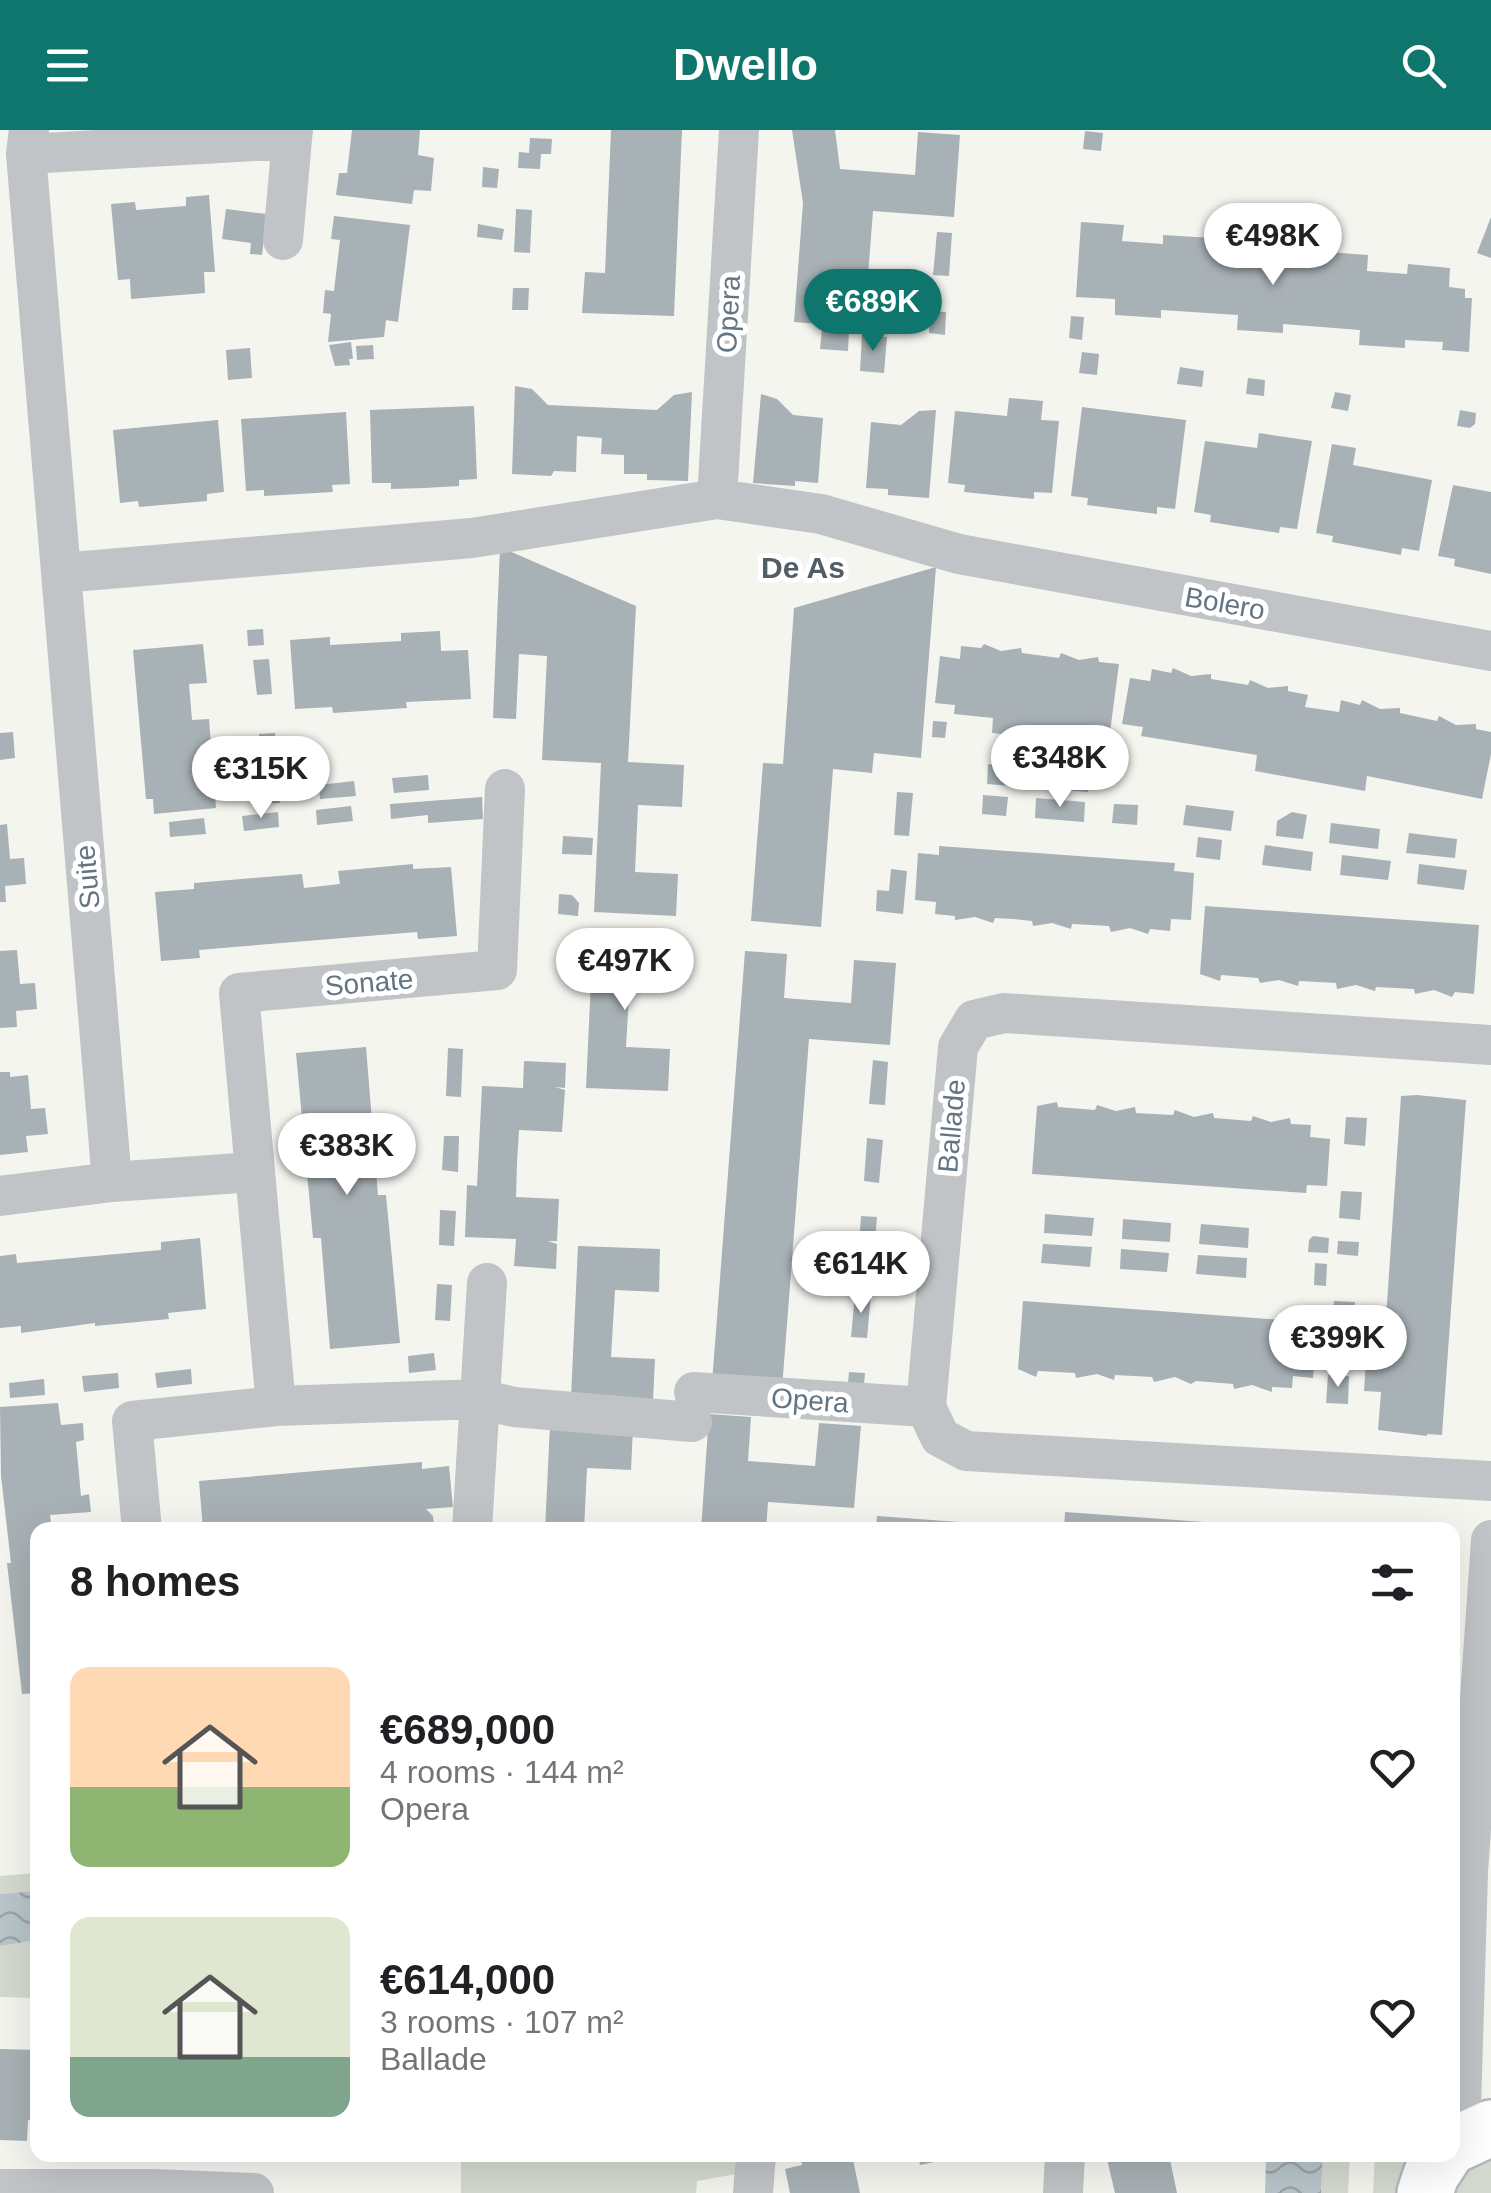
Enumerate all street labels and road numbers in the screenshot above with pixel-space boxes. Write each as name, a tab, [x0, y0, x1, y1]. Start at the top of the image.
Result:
street label: Opera	[711, 274, 746, 354]
street label: Bolero	[1182, 581, 1267, 626]
street label: Suite	[69, 844, 106, 910]
street label: Sonate	[323, 963, 415, 1002]
street label: Ballade	[932, 1078, 971, 1174]
street label: Opera	[770, 1382, 850, 1419]

